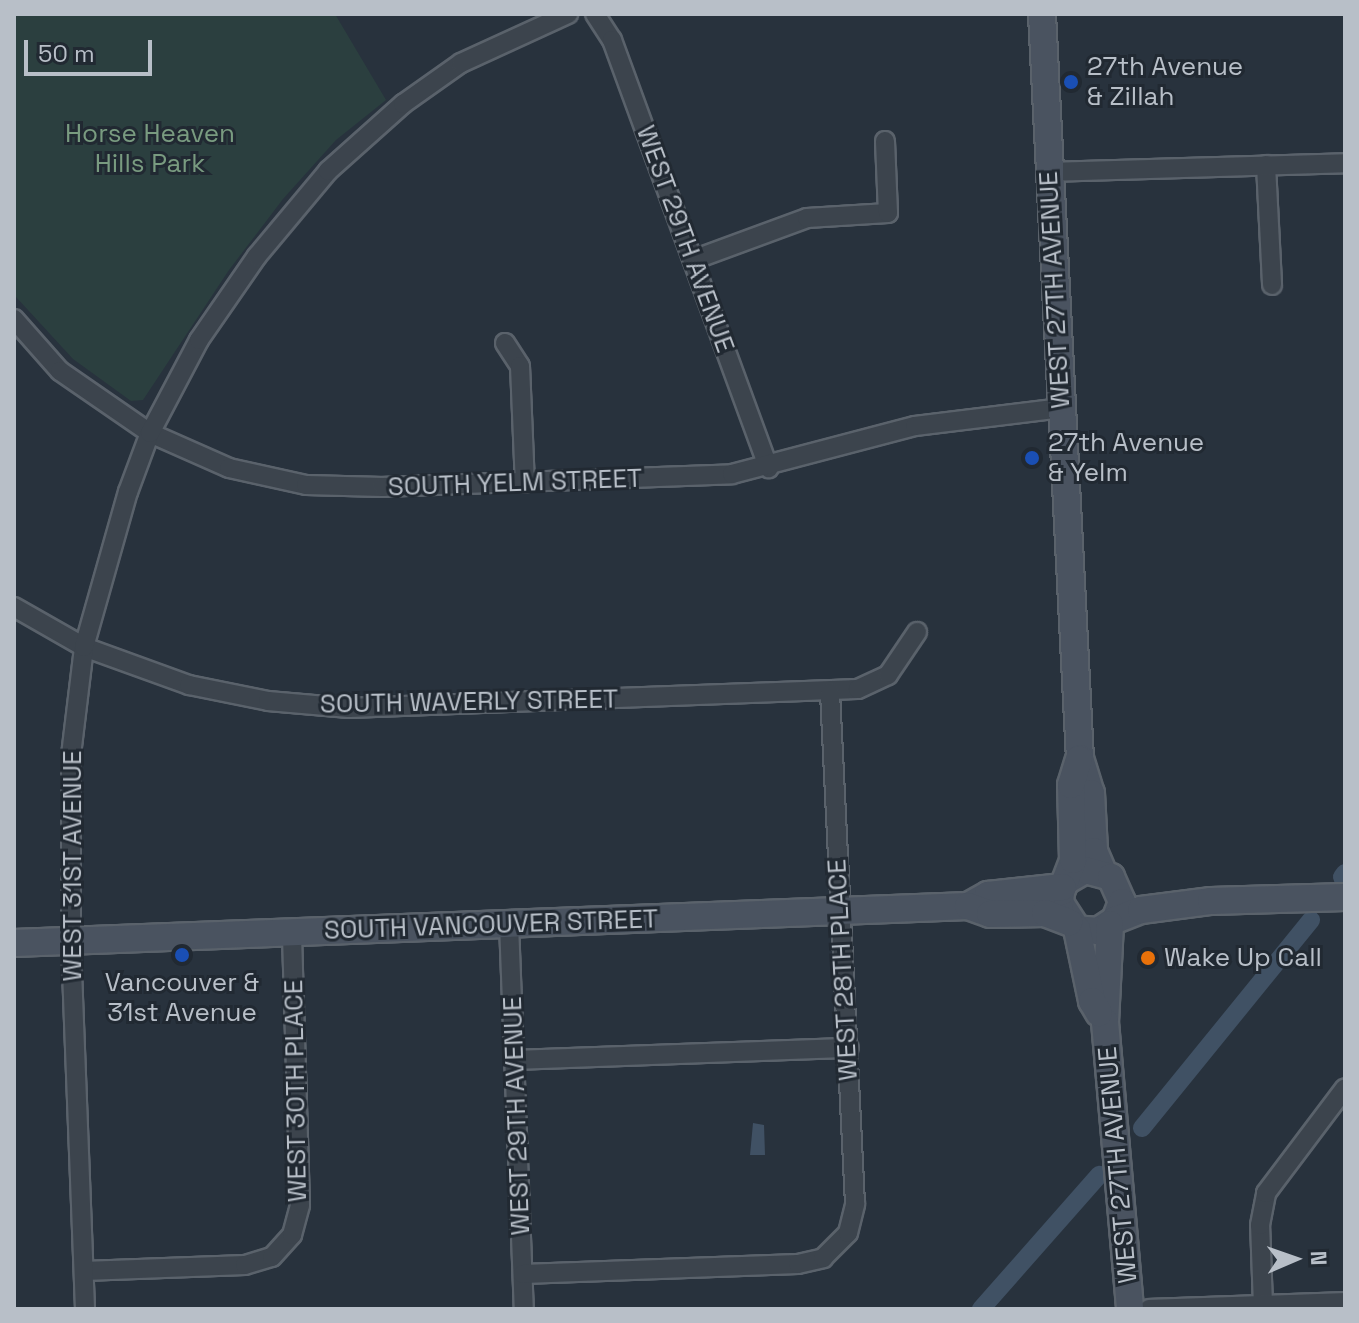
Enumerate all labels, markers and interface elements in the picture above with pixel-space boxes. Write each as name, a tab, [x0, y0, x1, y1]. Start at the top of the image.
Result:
scale bar	[28, 24, 156, 74]
text: 50 m	[38, 38, 95, 69]
place label: 27th Avenue & Zillah	[1087, 51, 1244, 112]
marker: 27th Avenue & Zillah	[1062, 73, 1080, 91]
park label: Horse Heaven Hills Park	[65, 118, 235, 180]
street label: WEST 29TH AVENUE	[629, 121, 741, 357]
street label: WEST 27TH AVENUE	[1033, 170, 1077, 410]
place label: 27th Avenue & Yelm	[1048, 427, 1205, 488]
marker: 27th Avenue & Yelm	[1023, 449, 1041, 467]
street label: SOUTH YELM STREET	[387, 463, 643, 503]
street label: SOUTH WAVERLY STREET	[319, 684, 619, 720]
street label: WEST 31ST AVENUE	[57, 750, 89, 982]
street label: WEST 28TH PLACE	[822, 858, 864, 1082]
street label: SOUTH VANCOUVER STREET	[323, 904, 659, 946]
place label: Wake Up Call	[1164, 942, 1322, 974]
marker: Vancouver & 31st Avenue	[173, 946, 191, 964]
marker: Wake Up Call	[1139, 949, 1157, 967]
place label: Vancouver & 31st Avenue	[105, 967, 259, 1028]
street label: WEST 30TH PLACE	[278, 979, 314, 1203]
street label: WEST 29TH AVENUE	[497, 996, 537, 1236]
street label: WEST 27TH AVENUE	[1092, 1045, 1144, 1285]
north arrow	[1255, 1219, 1335, 1299]
text: N	[1305, 1250, 1333, 1266]

